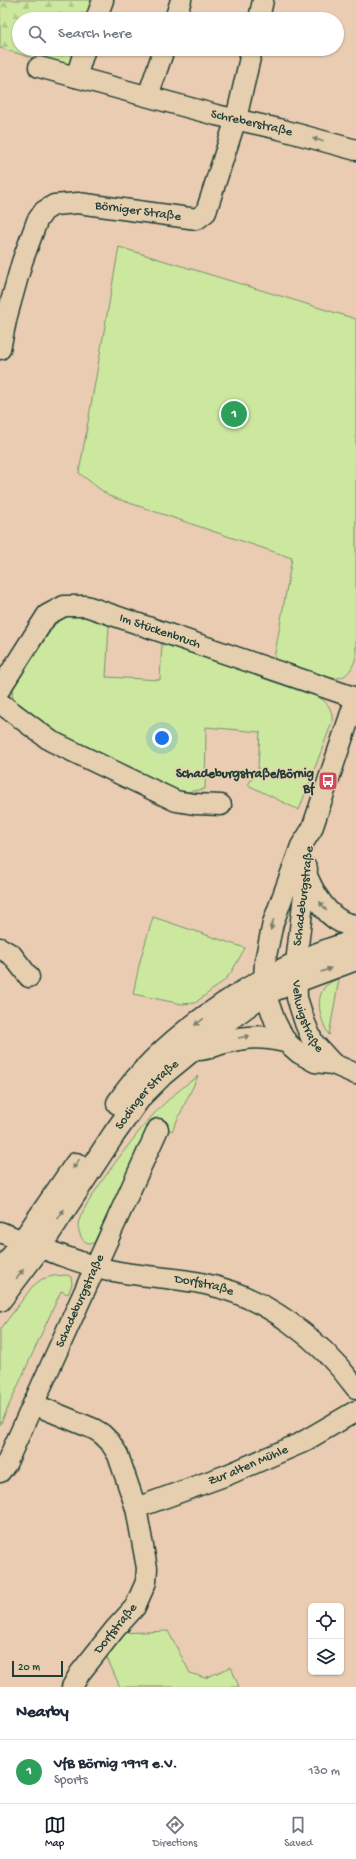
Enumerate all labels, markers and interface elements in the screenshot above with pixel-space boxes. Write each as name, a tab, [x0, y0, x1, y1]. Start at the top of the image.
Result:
search box	[12, 12, 344, 56]
icon: search	[26, 23, 48, 45]
text: Search here	[58, 25, 132, 43]
street label: Schreberstraße	[209, 106, 295, 140]
one-way arrow	[312, 137, 324, 143]
street label: Börniger Straße	[93, 198, 182, 224]
pin: 1	[221, 399, 247, 429]
street label: Im Stückenbruch	[117, 610, 203, 652]
your location	[152, 728, 172, 748]
place label: Schadeburgstraße/Börnig Bf	[176, 767, 316, 797]
bus stop icon: Schadeburgstraße/Börnig Bf	[317, 770, 339, 792]
street label: Schadeburgstraße	[290, 845, 318, 947]
one-way arrow	[319, 900, 328, 911]
one-way arrow	[269, 920, 275, 932]
one-way arrow	[320, 967, 332, 973]
street label: Vellwigstraße	[289, 979, 327, 1056]
one-way arrow	[193, 1018, 204, 1027]
one-way arrow	[238, 1034, 250, 1040]
street label: Sodinger Straße	[112, 1056, 182, 1133]
one-way arrow	[72, 1158, 80, 1169]
one-way arrow	[57, 1208, 64, 1220]
street label: Schadeburgstraße	[52, 1252, 108, 1350]
one-way arrow	[16, 1268, 24, 1279]
street label: Dorfstraße	[173, 1271, 236, 1299]
street label: Zur alten Mühle	[206, 1442, 291, 1489]
street label: Dorfstraße	[91, 1601, 141, 1658]
map controls	[308, 1603, 344, 1675]
button: locate	[308, 1603, 344, 1639]
button: layers	[308, 1639, 344, 1675]
scale bar	[12, 1659, 63, 1678]
text: 20 m	[18, 1662, 40, 1674]
text: Nearby	[16, 1703, 69, 1723]
text: VfB Börnig 1919 e.V.	[54, 1755, 178, 1773]
text: 1	[26, 1764, 32, 1779]
text: 130 m	[308, 1764, 340, 1779]
text: Sports	[54, 1773, 88, 1788]
tab: Map	[44, 1814, 66, 1850]
tab: Directions	[153, 1814, 197, 1850]
tab: Saved	[284, 1814, 312, 1850]

